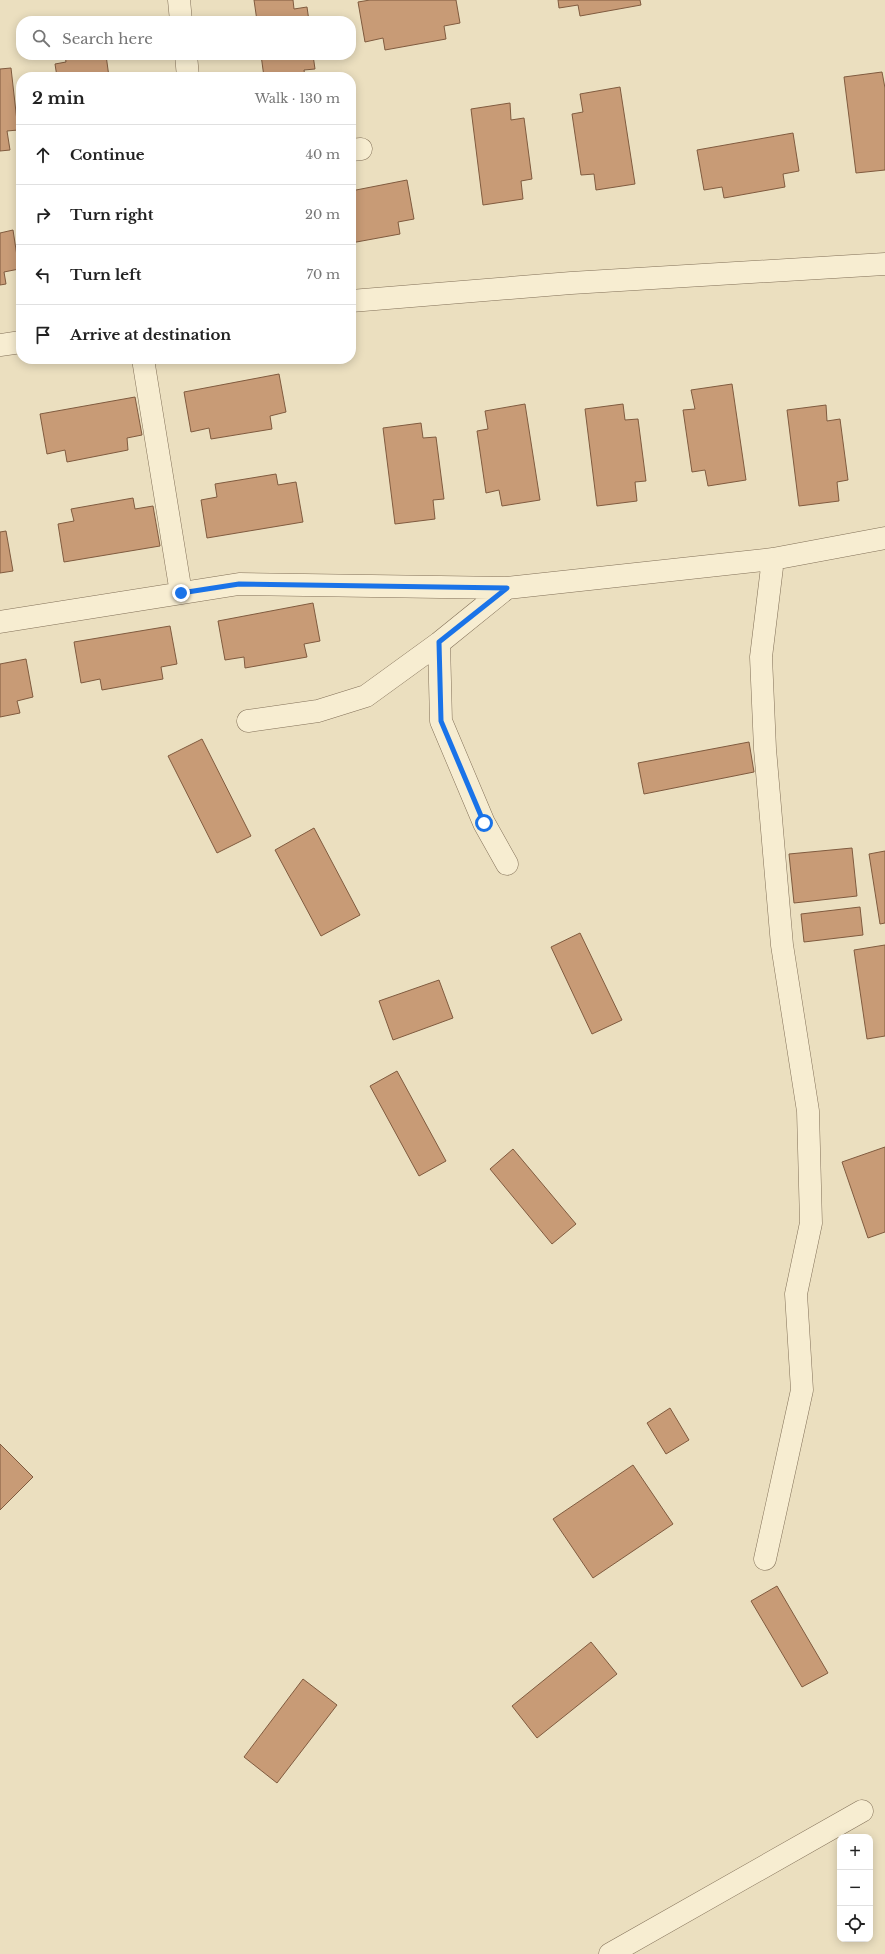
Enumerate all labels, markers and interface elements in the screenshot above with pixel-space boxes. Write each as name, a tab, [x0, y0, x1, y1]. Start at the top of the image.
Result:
search box	[16, 16, 356, 60]
icon: search	[30, 27, 52, 49]
text: Search here	[62, 29, 153, 48]
text: 2 min	[32, 88, 85, 109]
text: Walk · 130 m	[255, 90, 340, 107]
icon: ahead	[32, 144, 54, 166]
text: Continue	[70, 145, 145, 164]
text: 40 m	[305, 146, 340, 163]
icon: right	[32, 204, 54, 226]
text: Turn right	[70, 205, 153, 224]
text: 20 m	[305, 206, 340, 223]
icon: left	[32, 264, 54, 286]
text: Turn left	[70, 265, 141, 284]
text: 70 m	[307, 266, 340, 283]
icon: arrive	[32, 324, 54, 346]
text: Arrive at destination	[70, 325, 231, 344]
route end	[172, 584, 190, 602]
route start	[475, 814, 493, 832]
map controls	[837, 1834, 873, 1942]
button: +	[837, 1834, 873, 1870]
button: −	[837, 1870, 873, 1906]
button: locate	[837, 1906, 873, 1942]

